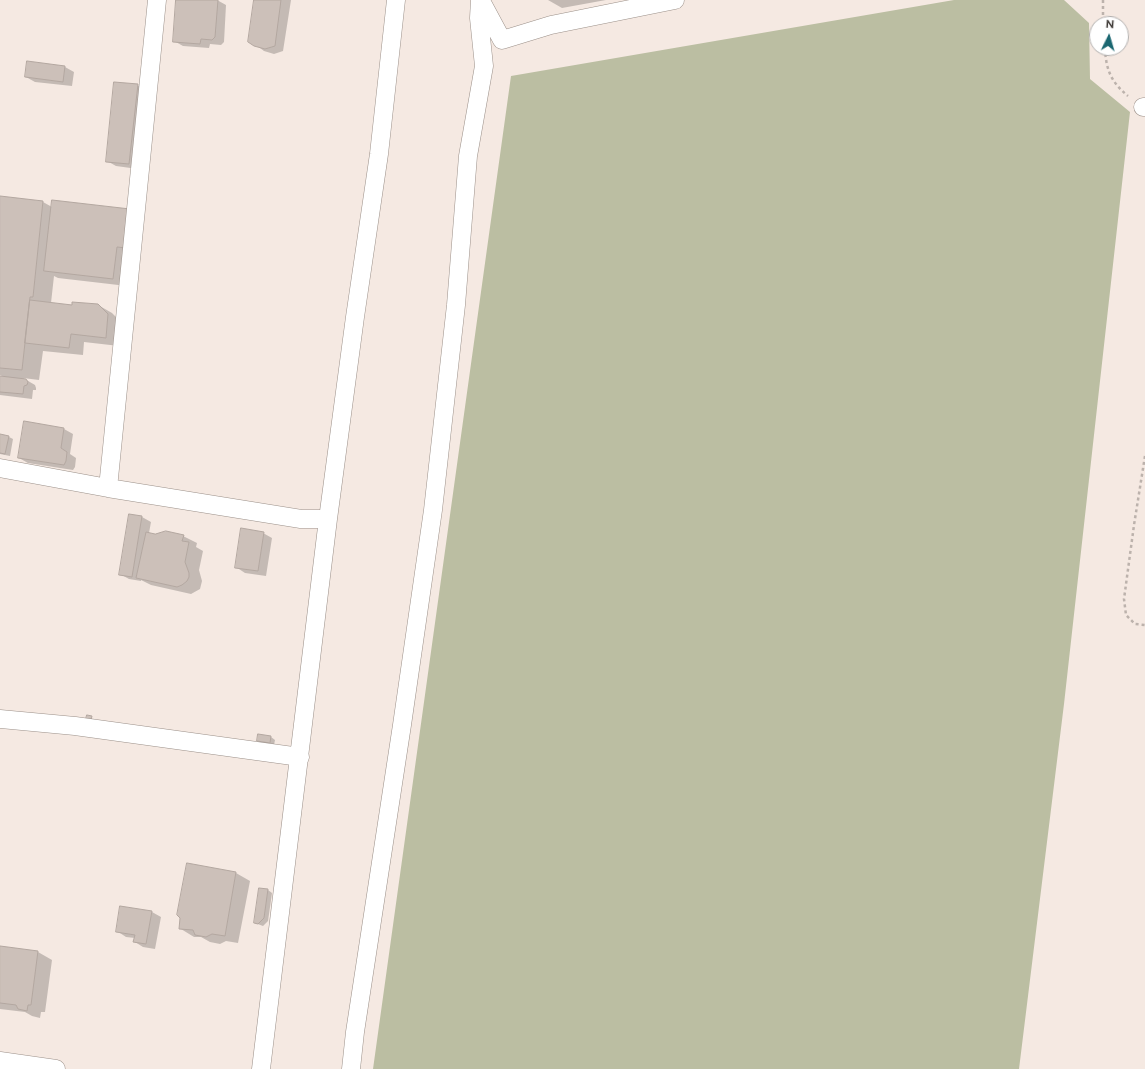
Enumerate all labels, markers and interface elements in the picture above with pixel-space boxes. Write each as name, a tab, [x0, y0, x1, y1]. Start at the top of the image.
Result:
north arrow	[1089, 16, 1129, 56]
text: N	[1105, 18, 1115, 31]

